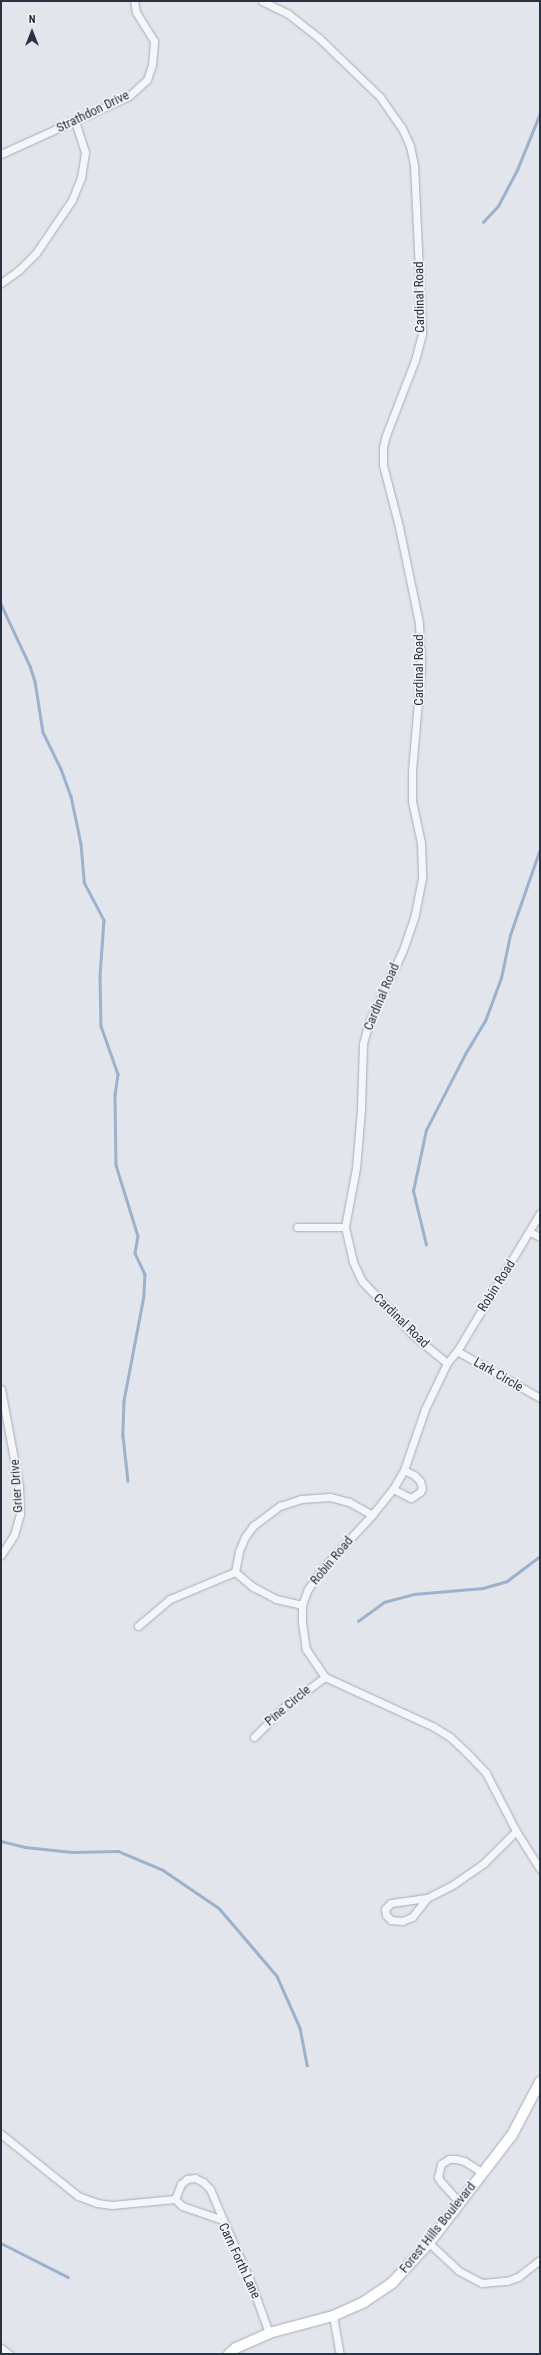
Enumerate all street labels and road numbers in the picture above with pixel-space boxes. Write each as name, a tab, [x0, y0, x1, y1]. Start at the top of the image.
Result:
street label: Strathdon Drive	[54, 88, 132, 136]
street label: Cardinal Road	[412, 261, 428, 333]
street label: Cardinal Road	[411, 634, 427, 706]
street label: Cardinal Road	[361, 961, 403, 1033]
street label: Robin Road	[475, 1257, 519, 1315]
street label: Cardinal Road	[370, 1291, 432, 1351]
street label: Lark Circle	[471, 1355, 525, 1395]
street label: Grier Drive	[7, 1459, 27, 1513]
street label: Robin Road	[307, 1534, 357, 1588]
street label: Pine Circle	[262, 1682, 314, 1730]
street label: Forest Hills Boulevard	[397, 2180, 479, 2276]
street label: Carn Forth Lane	[215, 2221, 263, 2301]

